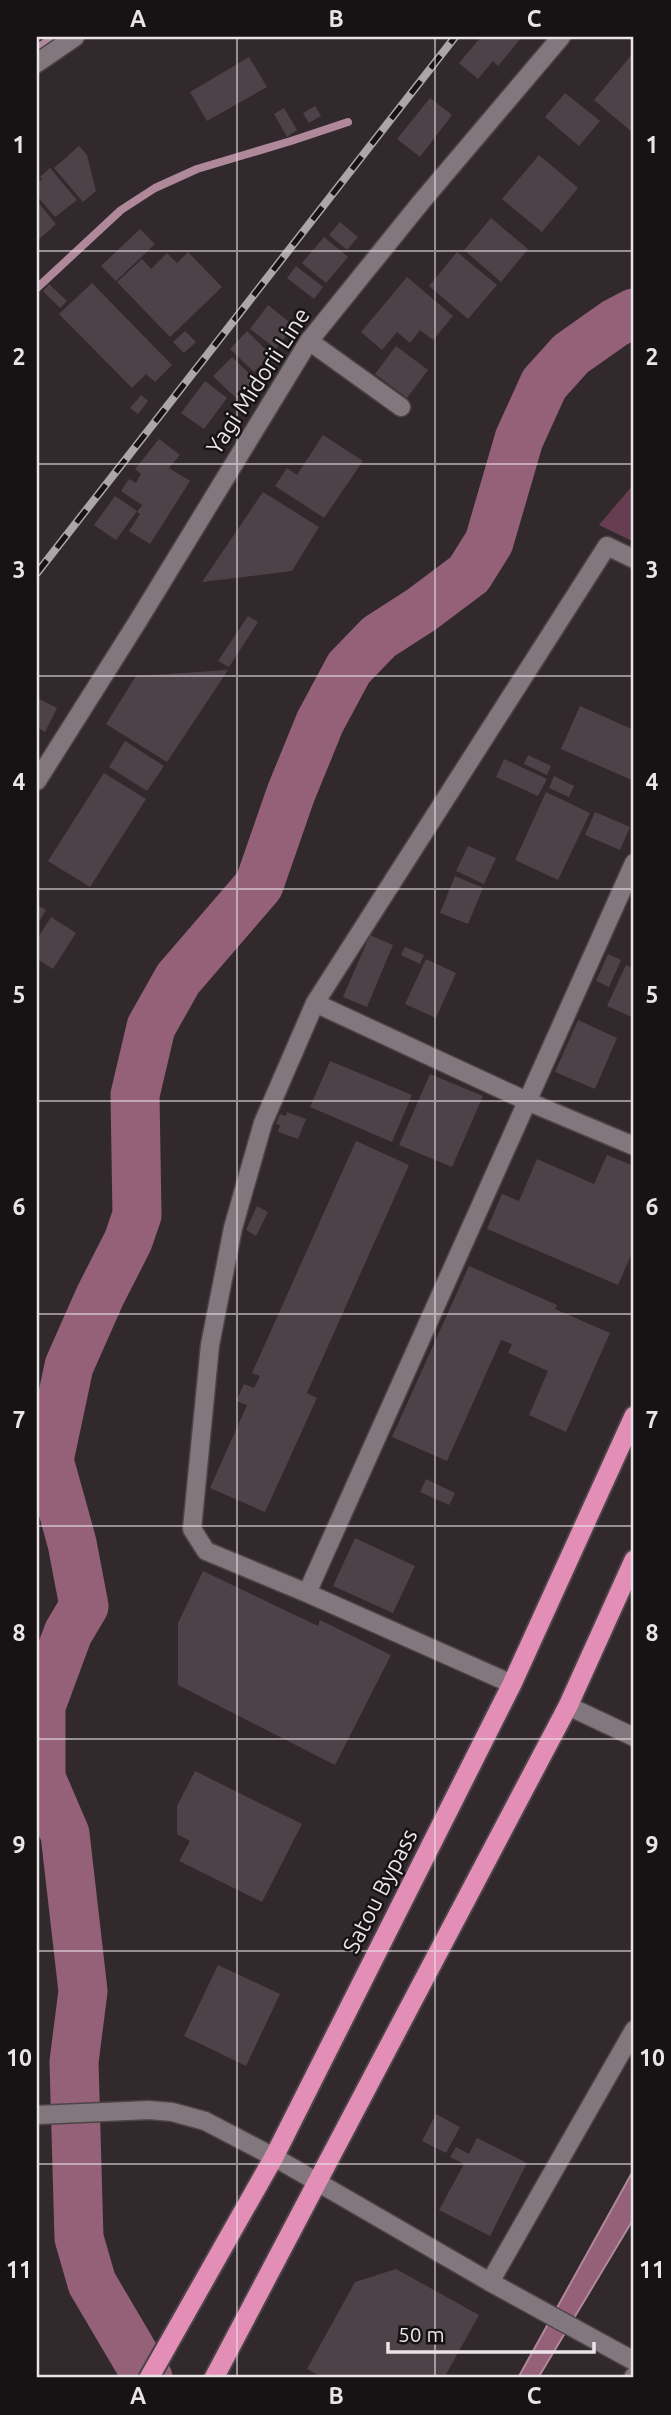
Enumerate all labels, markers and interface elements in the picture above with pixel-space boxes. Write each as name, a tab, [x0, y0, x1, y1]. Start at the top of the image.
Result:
text: A	[130, 6, 146, 31]
text: B	[328, 6, 344, 31]
text: C	[527, 6, 542, 31]
text: 1	[13, 132, 25, 157]
text: 1	[646, 132, 658, 157]
street label: Yagi Midorii Line	[201, 303, 314, 458]
text: 2	[13, 344, 25, 369]
text: 2	[646, 344, 658, 369]
text: 3	[13, 557, 25, 582]
text: 3	[646, 557, 658, 582]
text: 4	[13, 769, 26, 794]
text: 4	[646, 769, 659, 794]
text: 5	[13, 982, 25, 1007]
text: 5	[646, 982, 658, 1007]
text: 6	[13, 1194, 26, 1219]
text: 6	[646, 1194, 659, 1219]
text: 7	[13, 1407, 25, 1432]
text: 7	[646, 1407, 658, 1432]
text: 8	[13, 1620, 25, 1645]
text: 8	[646, 1620, 658, 1645]
street label: Satou Bypass	[338, 1825, 421, 1957]
text: 9	[13, 1832, 25, 1857]
text: 9	[646, 1832, 658, 1857]
text: 10	[6, 2045, 32, 2070]
text: 10	[639, 2045, 665, 2070]
text: 11	[6, 2257, 32, 2282]
text: 11	[639, 2257, 665, 2282]
scale bar	[388, 2310, 594, 2354]
text: 50 m	[398, 2322, 445, 2346]
text: A	[130, 2383, 146, 2408]
text: B	[328, 2383, 344, 2408]
text: C	[527, 2383, 542, 2408]

